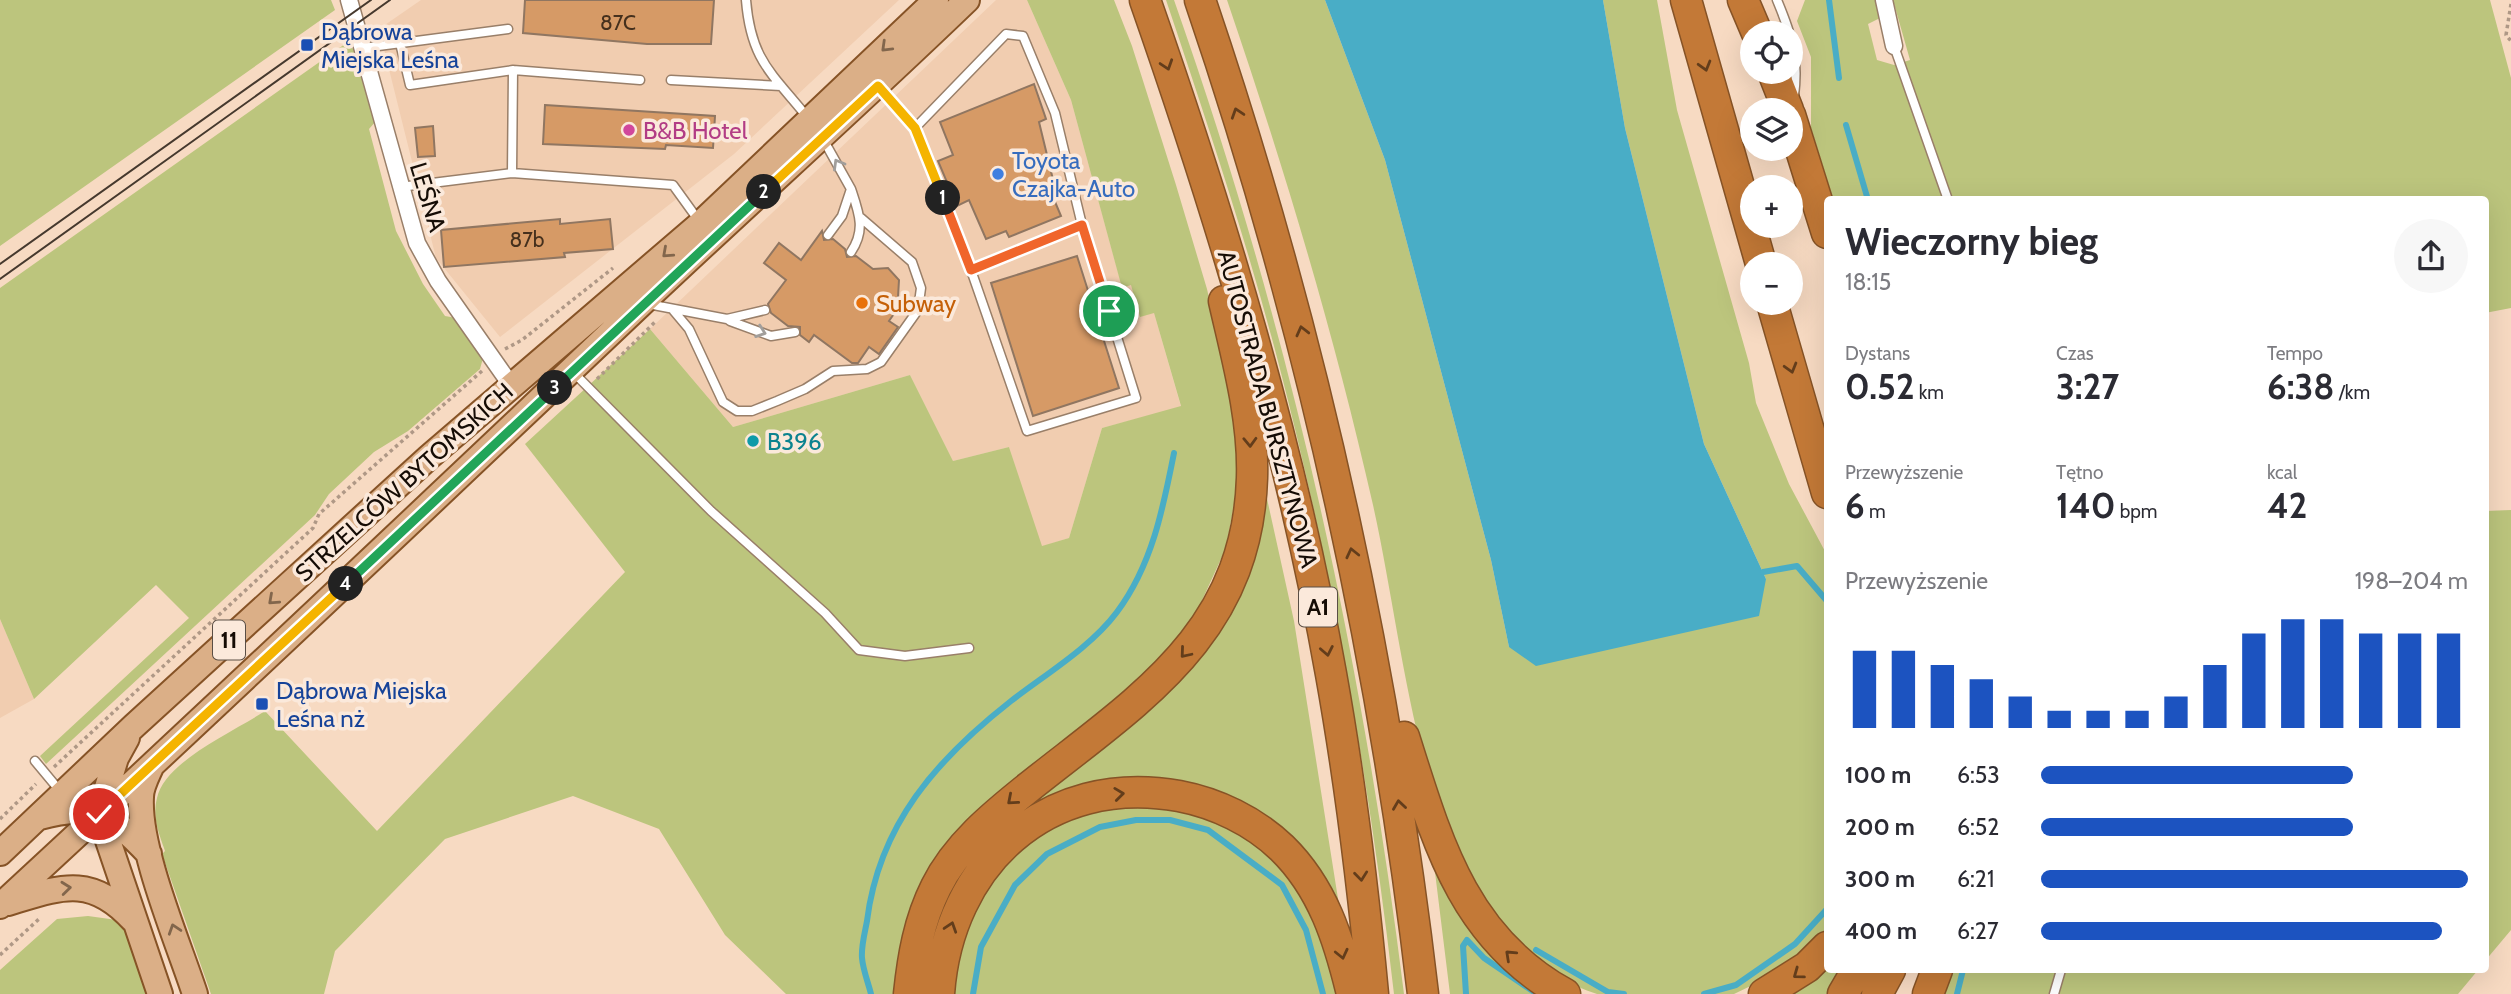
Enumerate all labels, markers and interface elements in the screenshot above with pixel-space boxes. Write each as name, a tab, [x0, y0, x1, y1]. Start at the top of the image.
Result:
house number: 87C	[600, 10, 636, 35]
place label: Dąbrowa Miejska Leśna	[321, 17, 460, 74]
map controls	[1740, 21, 1803, 315]
button: locate	[1740, 21, 1803, 84]
marker: Dąbrowa Miejska Leśna	[299, 37, 315, 53]
one-way arrow	[882, 39, 895, 52]
one-way arrow	[1158, 58, 1173, 70]
one-way arrow	[1697, 60, 1711, 72]
button: layers	[1740, 98, 1803, 161]
one-way arrow	[1231, 108, 1245, 120]
place label: B&B Hotel	[643, 116, 748, 145]
marker: B&B Hotel	[621, 122, 637, 138]
place label: Toyota Czajka-Auto	[1012, 146, 1135, 203]
street label: LEŚNA	[404, 159, 452, 235]
one-way arrow	[834, 159, 847, 172]
marker: Toyota Czajka-Auto	[990, 166, 1006, 182]
pin: 2	[746, 174, 782, 210]
button: +	[1740, 175, 1803, 238]
text: 2	[758, 180, 769, 203]
pin: 1	[926, 180, 960, 216]
text: 1	[939, 186, 946, 209]
text: Wieczorny bieg	[1845, 218, 2098, 265]
button: share	[2394, 219, 2468, 293]
house number: 87b	[510, 227, 544, 252]
one-way arrow	[662, 245, 675, 257]
street label: AUTOSTRADA BURSZTYNOWA	[1212, 247, 1324, 571]
button: −	[1740, 252, 1803, 315]
text: 18:15	[1845, 268, 1891, 296]
pin	[1079, 281, 1139, 341]
place label: Subway	[876, 289, 956, 318]
icon: arrive	[1090, 292, 1128, 330]
marker: Subway	[854, 295, 870, 311]
one-way arrow	[754, 324, 766, 338]
one-way arrow	[1296, 326, 1310, 338]
text: Dystans	[1845, 342, 1910, 365]
text: Czas	[2056, 342, 2094, 365]
text: Tempo	[2267, 342, 2323, 365]
one-way arrow	[1782, 362, 1797, 374]
text: 0.52	[1845, 365, 1914, 408]
text: 3:27	[2056, 365, 2119, 408]
text: 6:38	[2267, 365, 2334, 408]
pin: 3	[538, 370, 572, 406]
text: 3	[549, 376, 560, 399]
street label: STRZELCÓW BYTOMSKICH	[289, 377, 519, 587]
text: km	[1914, 381, 1944, 404]
text: /km	[2334, 381, 2370, 404]
place label: B396	[767, 427, 822, 456]
marker: B396	[745, 433, 761, 449]
one-way arrow	[1243, 436, 1258, 447]
text: Przewyższenie	[1845, 461, 1963, 484]
text: Tętno	[2056, 461, 2103, 484]
text: kcal	[2267, 461, 2297, 484]
text: 6	[1845, 484, 1865, 527]
text: 140	[2056, 484, 2115, 527]
text: 42	[2267, 484, 2307, 527]
text: m	[1865, 500, 1886, 523]
text: bpm	[2115, 500, 2157, 523]
one-way arrow	[1346, 547, 1361, 559]
pin: 4	[328, 566, 364, 602]
text: Przewyższenie	[1845, 567, 1988, 595]
text: 198–204 m	[2355, 567, 2468, 595]
text: 4	[340, 572, 351, 595]
road number: A1	[1299, 587, 1337, 626]
one-way arrow	[268, 592, 281, 604]
road number: 11	[213, 620, 245, 660]
one-way arrow	[1181, 645, 1193, 658]
one-way arrow	[1318, 645, 1333, 657]
place label: Dąbrowa Miejska Leśna nż	[276, 676, 447, 733]
marker: Dąbrowa Miejska Leśna nż	[254, 696, 270, 712]
text: 100 m	[1845, 761, 1911, 789]
text: 6:53	[1957, 761, 2000, 789]
pin	[69, 784, 129, 844]
one-way arrow	[1113, 786, 1125, 801]
one-way arrow	[1007, 792, 1020, 804]
icon: check	[80, 795, 118, 833]
one-way arrow	[1392, 799, 1407, 811]
text: 200 m	[1845, 813, 1915, 841]
text: 6:52	[1957, 813, 1999, 841]
text: 300 m	[1845, 865, 1915, 893]
text: 6:21	[1957, 865, 1994, 893]
one-way arrow	[1354, 870, 1369, 882]
one-way arrow	[60, 881, 72, 896]
text: 400 m	[1845, 917, 1917, 945]
text: 6:27	[1957, 917, 1998, 945]
one-way arrow	[943, 922, 957, 934]
one-way arrow	[168, 924, 182, 936]
one-way arrow	[1334, 948, 1348, 960]
one-way arrow	[1505, 950, 1518, 963]
one-way arrow	[1793, 965, 1806, 978]

